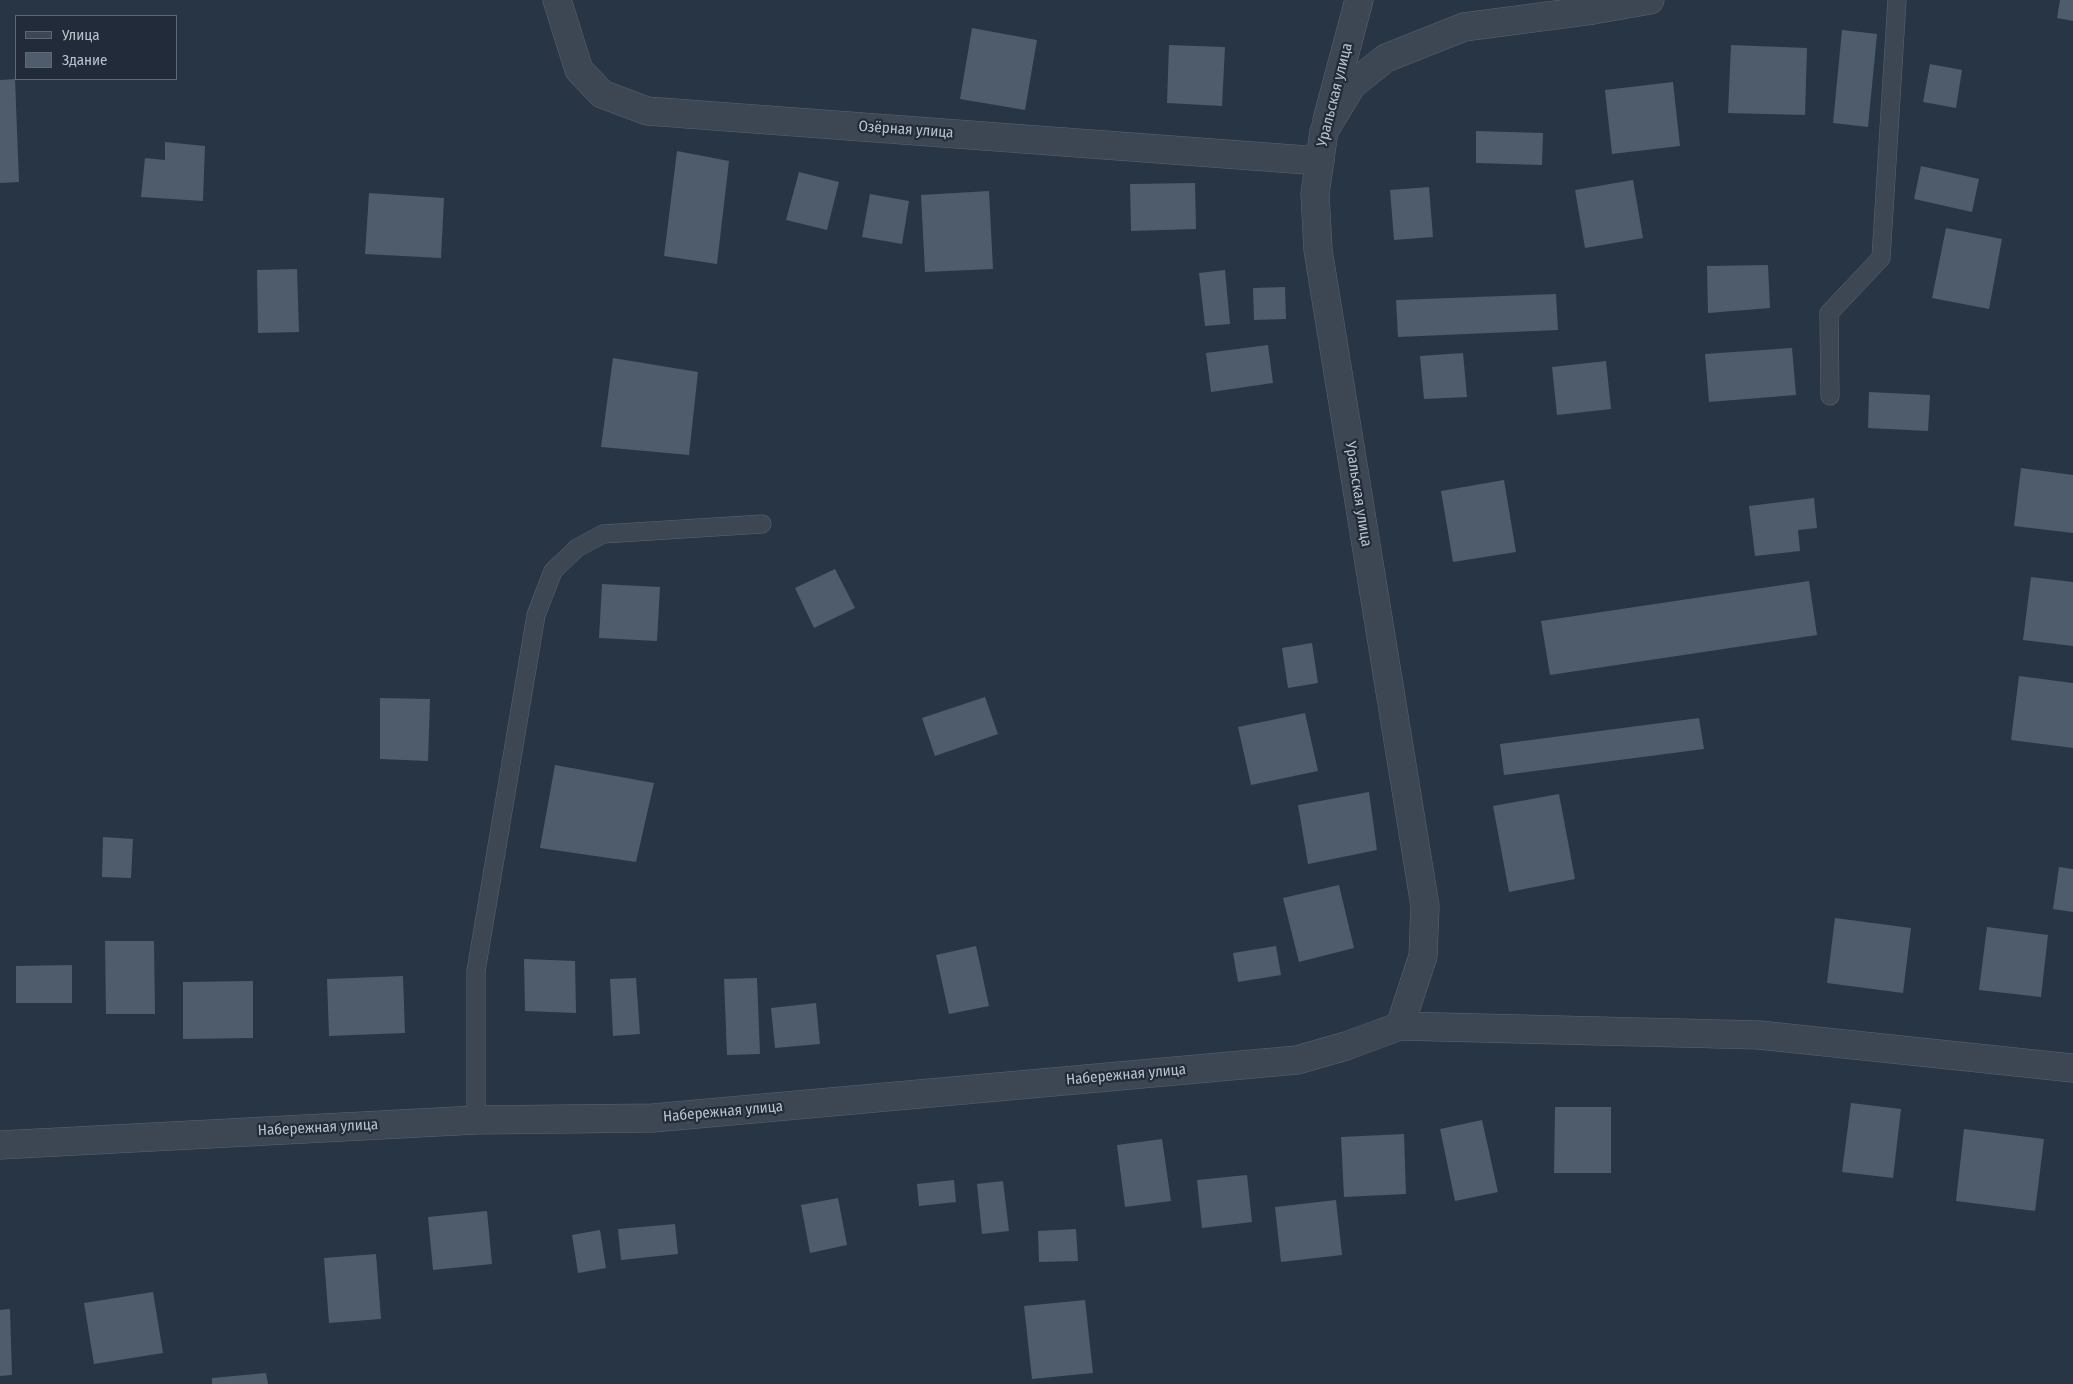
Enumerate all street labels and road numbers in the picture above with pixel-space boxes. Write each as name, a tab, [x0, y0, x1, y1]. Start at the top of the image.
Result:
street label: Уральская улица	[1313, 41, 1357, 149]
street label: Озёрная улица	[858, 118, 954, 142]
street label: Уральская улица	[1341, 440, 1375, 548]
street label: Набережная улица	[1065, 1061, 1187, 1089]
street label: Набережная улица	[662, 1098, 784, 1126]
street label: Набережная улица	[257, 1116, 379, 1140]

